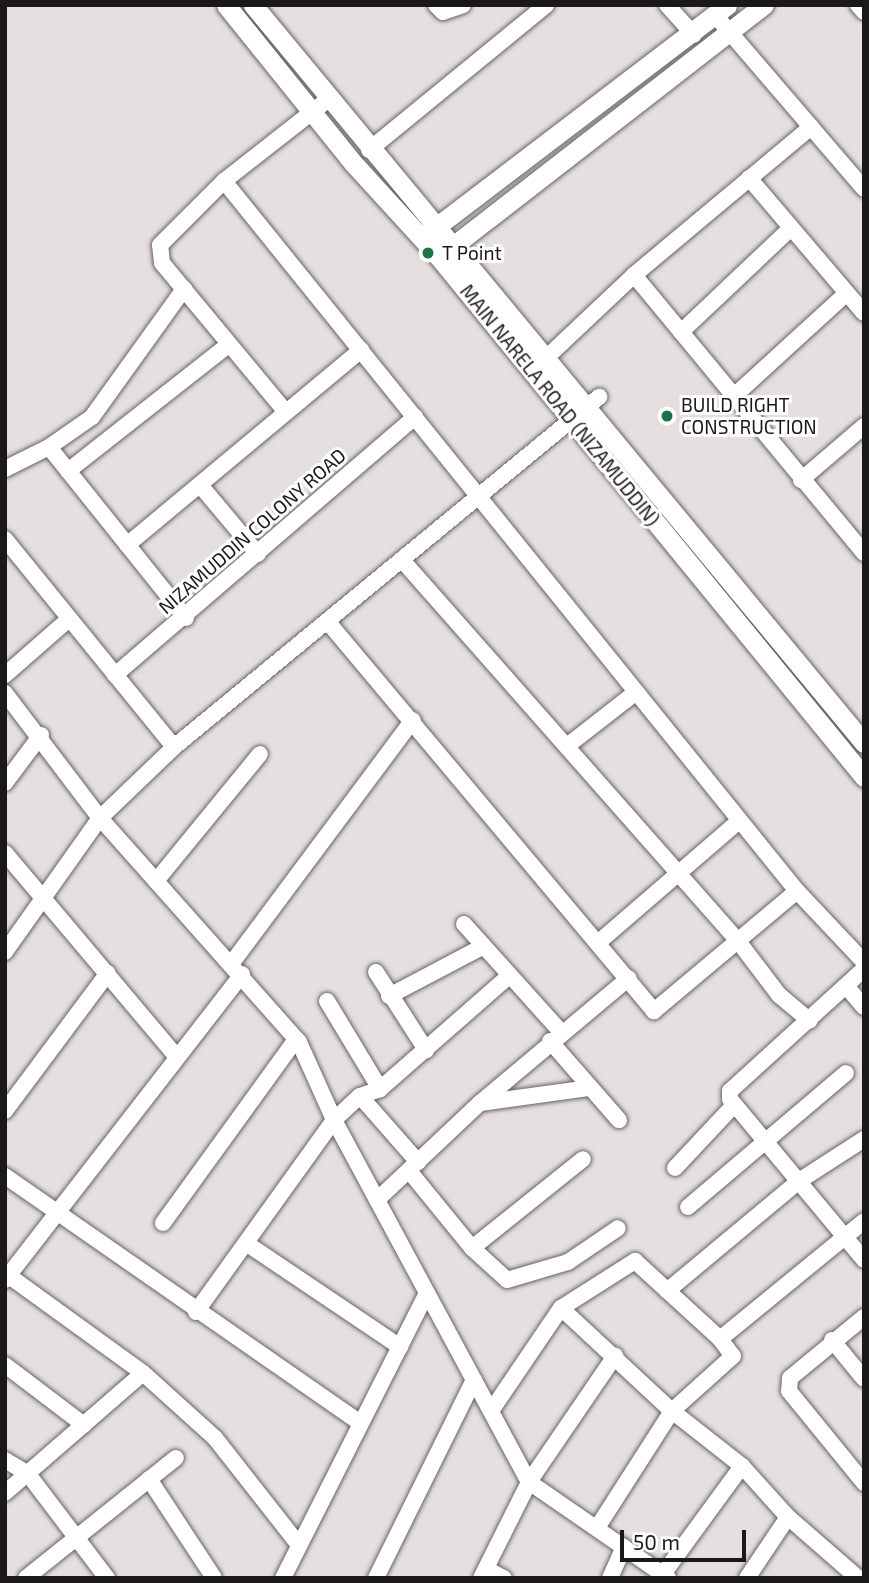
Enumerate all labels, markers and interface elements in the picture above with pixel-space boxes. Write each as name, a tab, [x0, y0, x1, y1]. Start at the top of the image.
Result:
place label: T Point	[442, 242, 502, 264]
marker: T Point	[420, 245, 436, 261]
street label: MAIN NARELA ROAD (NIZAMUDDIN)	[455, 280, 665, 530]
place label: BUILD RIGHT CONSTRUCTION	[681, 394, 817, 438]
marker: BUILD RIGHT CONSTRUCTION	[659, 408, 675, 424]
street label: NIZAMUDDIN COLONY ROAD	[154, 443, 350, 619]
scale bar	[624, 1516, 750, 1560]
text: 50 m	[633, 1529, 680, 1554]

